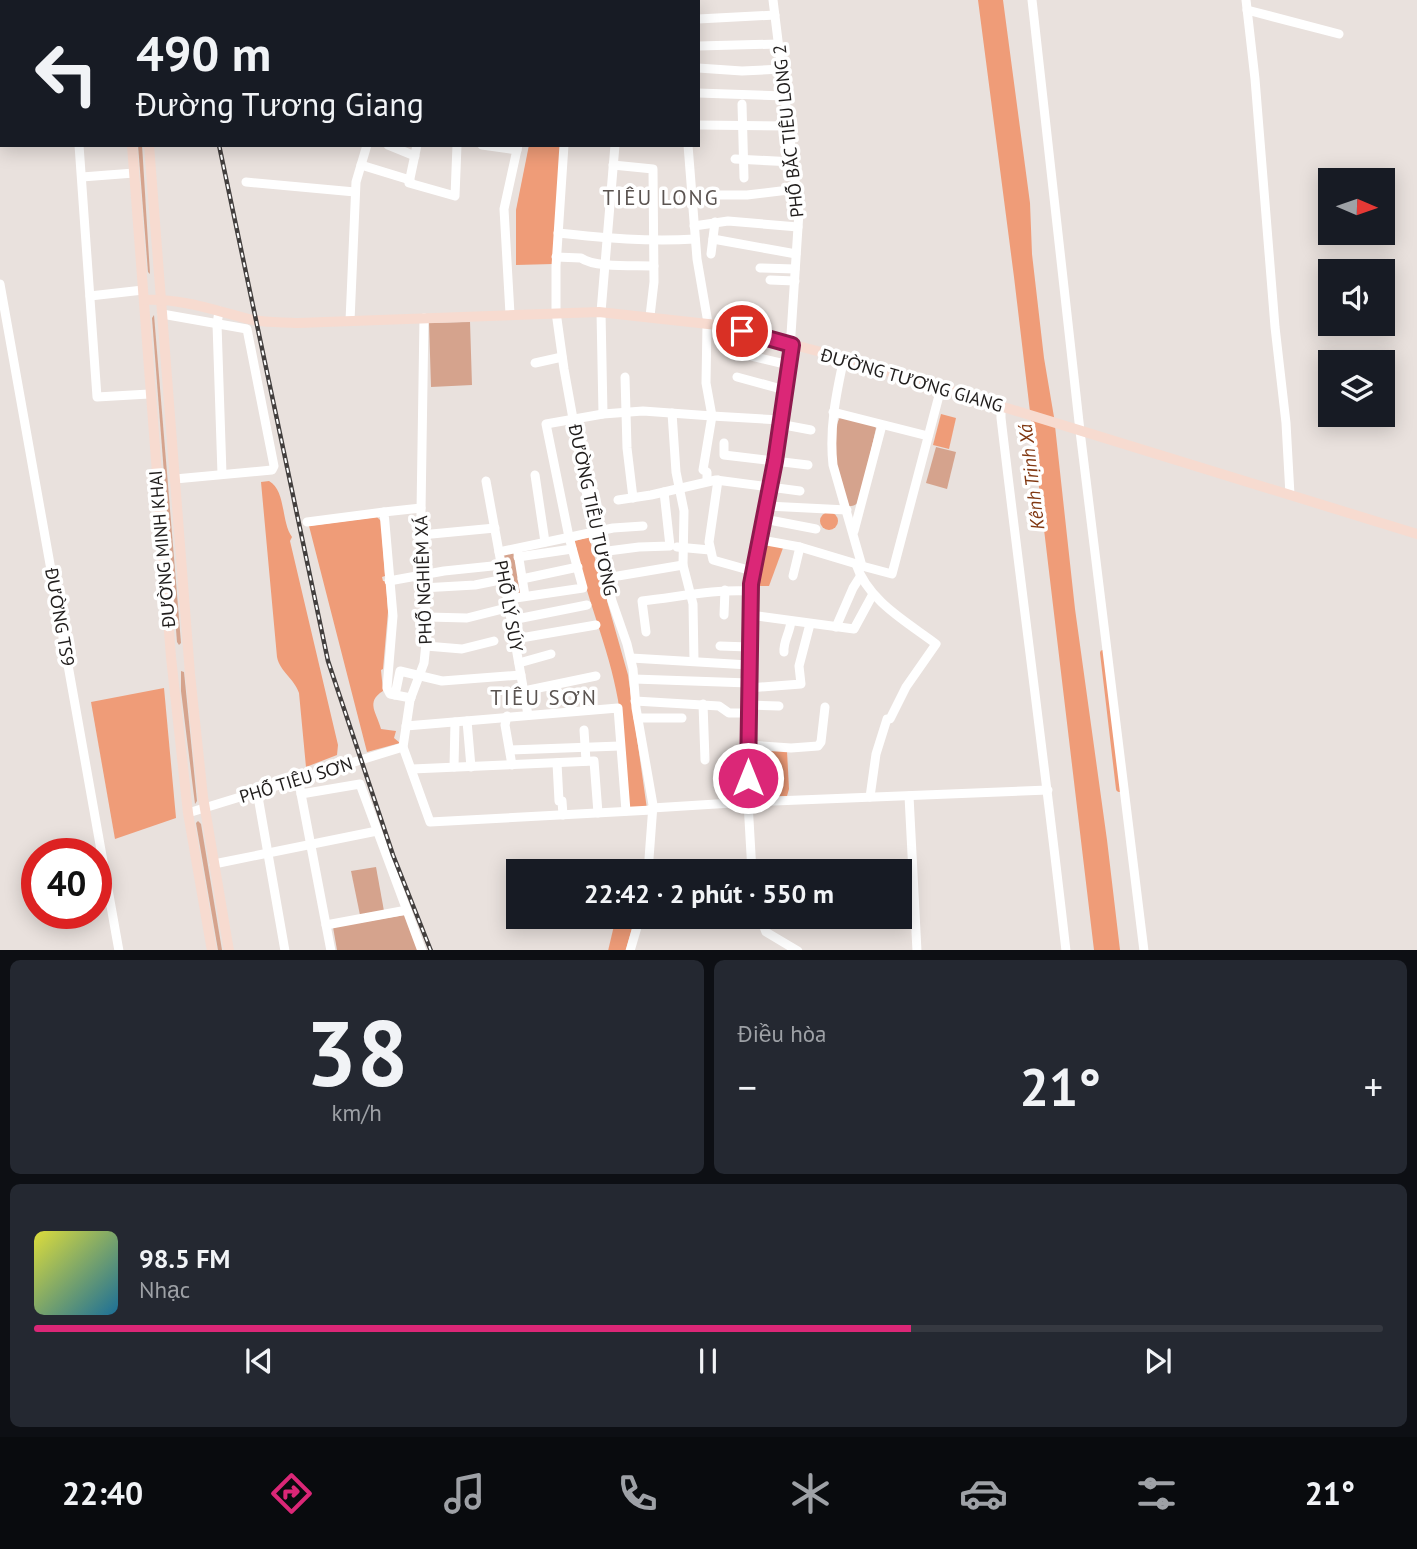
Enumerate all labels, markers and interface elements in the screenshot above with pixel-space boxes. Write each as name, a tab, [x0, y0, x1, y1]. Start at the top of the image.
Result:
text: 490 m	[136, 21, 271, 85]
icon: left	[21, 28, 112, 119]
street label: PHỐ BẮC TIÊU LONG 2	[767, 43, 809, 219]
text: Đường Tương Giang	[136, 83, 424, 125]
north arrow	[1318, 168, 1395, 245]
map controls	[1318, 168, 1395, 427]
district label: TIÊU LONG	[602, 184, 720, 211]
button: sound	[1318, 259, 1395, 336]
pin	[712, 301, 772, 361]
icon: arrive	[723, 312, 761, 350]
street label: ĐƯỜNG TƯƠNG GIANG	[817, 343, 1006, 417]
button: layers	[1318, 350, 1395, 427]
street label: ĐƯỜNG TIÊU TƯƠNG	[563, 421, 622, 598]
water label: Kênh Trịnh Xá	[1013, 422, 1049, 531]
street label: ĐƯỜNG MINH KHAI	[144, 469, 180, 630]
street label: PHỐ NGHIÊM XÁ	[409, 515, 437, 645]
street label: PHỐ LÝ SÚY	[490, 558, 528, 654]
street label: ĐƯỜNG TS9	[40, 565, 80, 668]
district label: TIÊU SƠN	[490, 684, 598, 711]
position arrow	[711, 741, 785, 815]
street label: PHỐ TIÊU SƠN	[237, 752, 355, 808]
speed limit sign: 40	[21, 838, 112, 929]
text: 22:42 · 2 phút · 550 m	[584, 877, 834, 910]
text: 38	[305, 993, 408, 1111]
text: Điều hòa	[738, 1019, 826, 1048]
text: 21°	[1019, 1053, 1101, 1120]
text: −	[738, 1062, 757, 1111]
text: +	[1364, 1062, 1383, 1111]
text: km/h	[332, 1098, 382, 1127]
text: 98.5 FM	[139, 1242, 230, 1275]
text: Nhạc	[139, 1275, 190, 1304]
icon: previous	[240, 1342, 278, 1380]
icon: pause	[689, 1342, 727, 1380]
icon: next	[1139, 1342, 1177, 1380]
icon: directions	[267, 1469, 316, 1518]
icon: music	[440, 1469, 489, 1518]
icon: phone	[613, 1469, 662, 1518]
icon: climate	[786, 1469, 835, 1518]
icon: car	[959, 1469, 1008, 1518]
icon: filters	[1132, 1469, 1181, 1518]
text: 22:40	[62, 1472, 143, 1514]
text: 21°	[1305, 1472, 1355, 1514]

